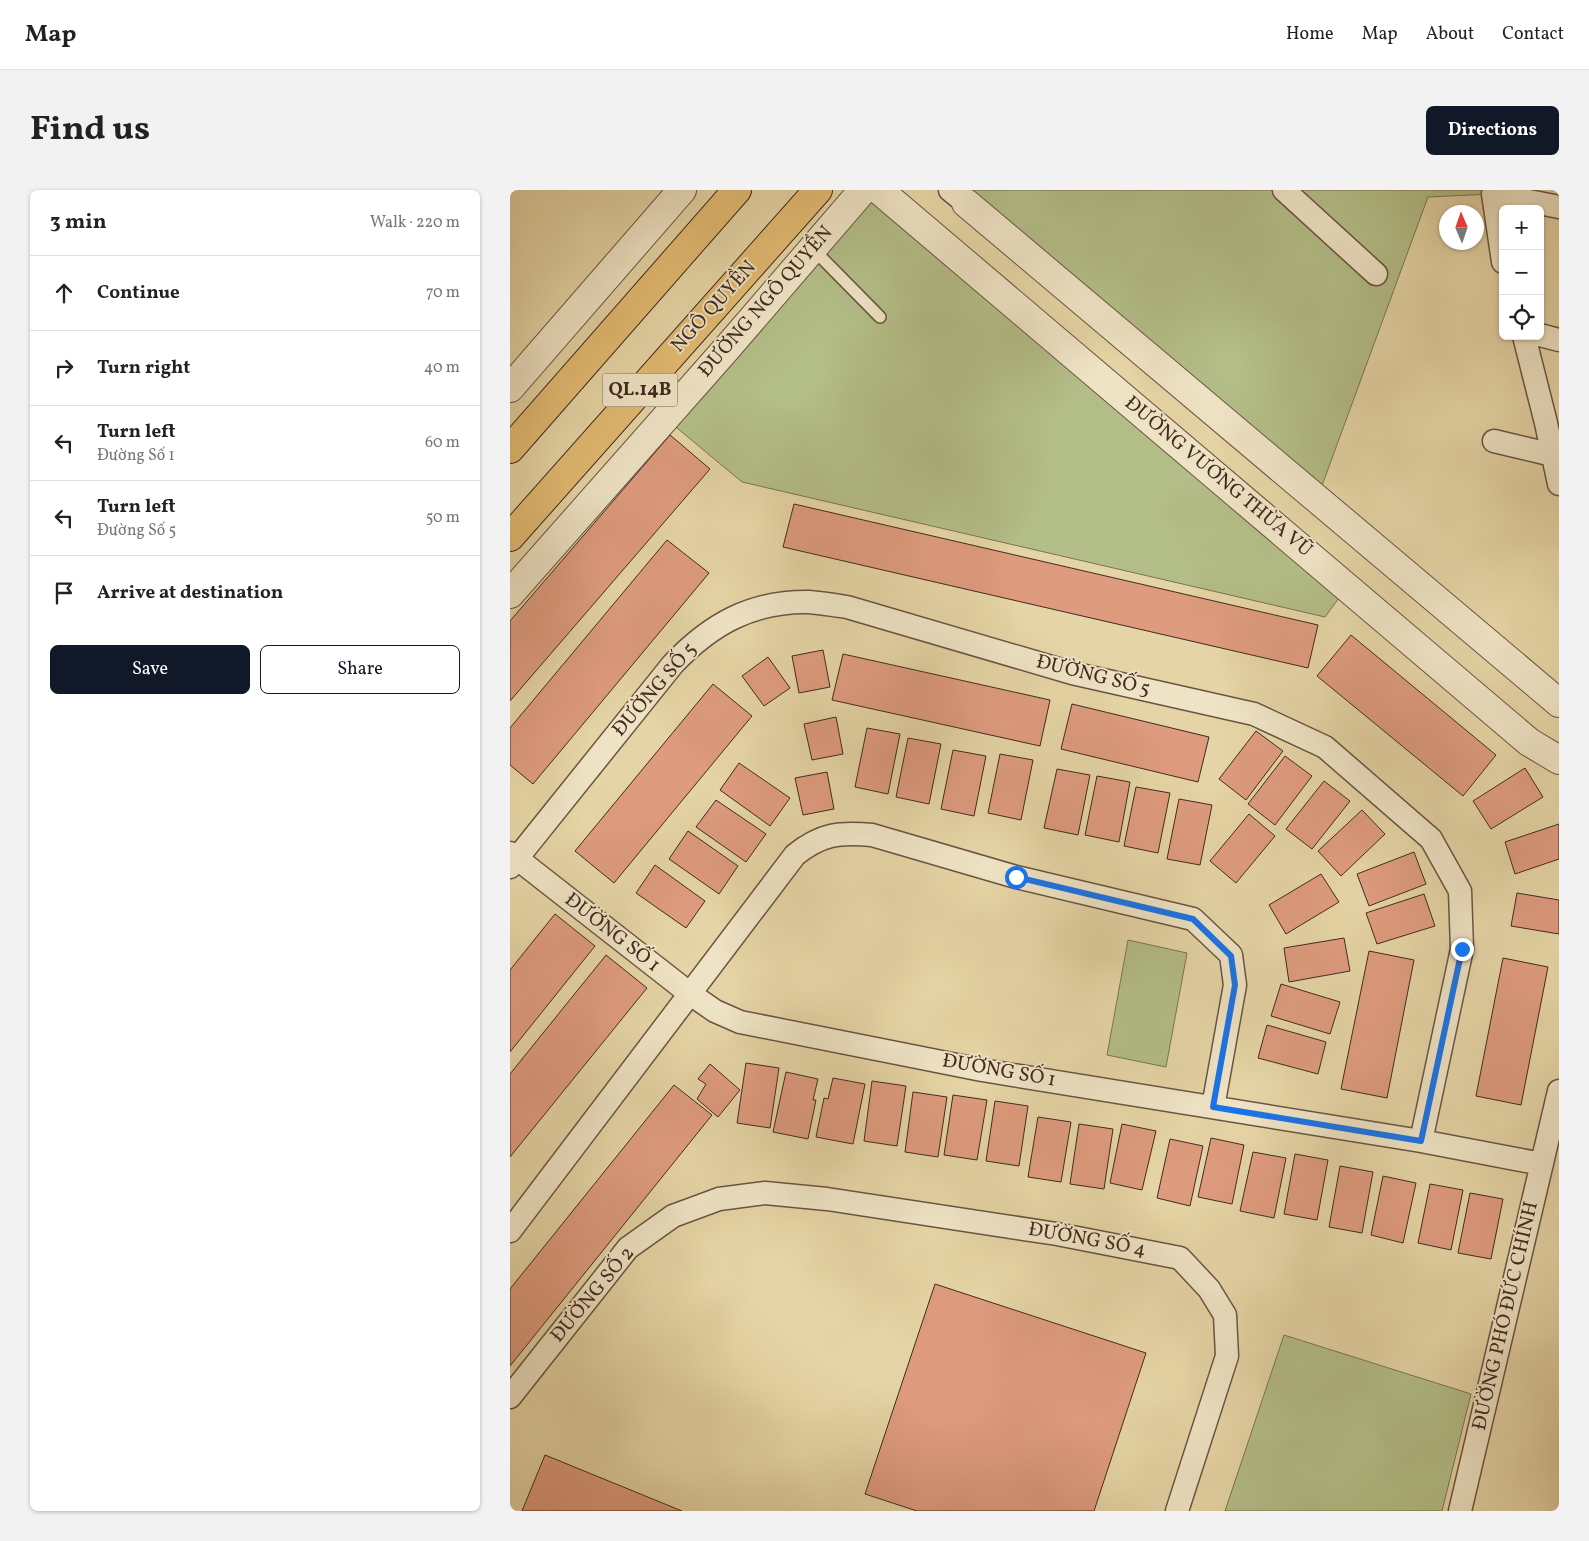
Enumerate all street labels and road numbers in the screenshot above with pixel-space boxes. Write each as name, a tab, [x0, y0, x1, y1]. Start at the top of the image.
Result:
street label: ĐƯỜNG NGÔ QUYỀN	[694, 221, 838, 383]
street label: NGÔ QUYỀN	[666, 256, 762, 358]
road number: QL.14B	[602, 374, 678, 406]
street label: ĐƯỜNG VƯƠNG THỪA VŨ	[1118, 390, 1318, 564]
street label: ĐƯỜNG SỐ 5	[606, 637, 704, 743]
street label: ĐƯỜNG SỐ 5	[1033, 648, 1153, 704]
street label: ĐƯỜNG SỐ 1	[558, 887, 666, 979]
street label: ĐƯỜNG SỐ 1	[940, 1047, 1058, 1095]
street label: ĐƯỜNG PHÓ ĐỨC CHÍNH	[1466, 1199, 1546, 1433]
street label: ĐƯỜNG SỐ 4	[1026, 1216, 1148, 1264]
street label: ĐƯỜNG SỐ 2	[544, 1241, 642, 1349]

